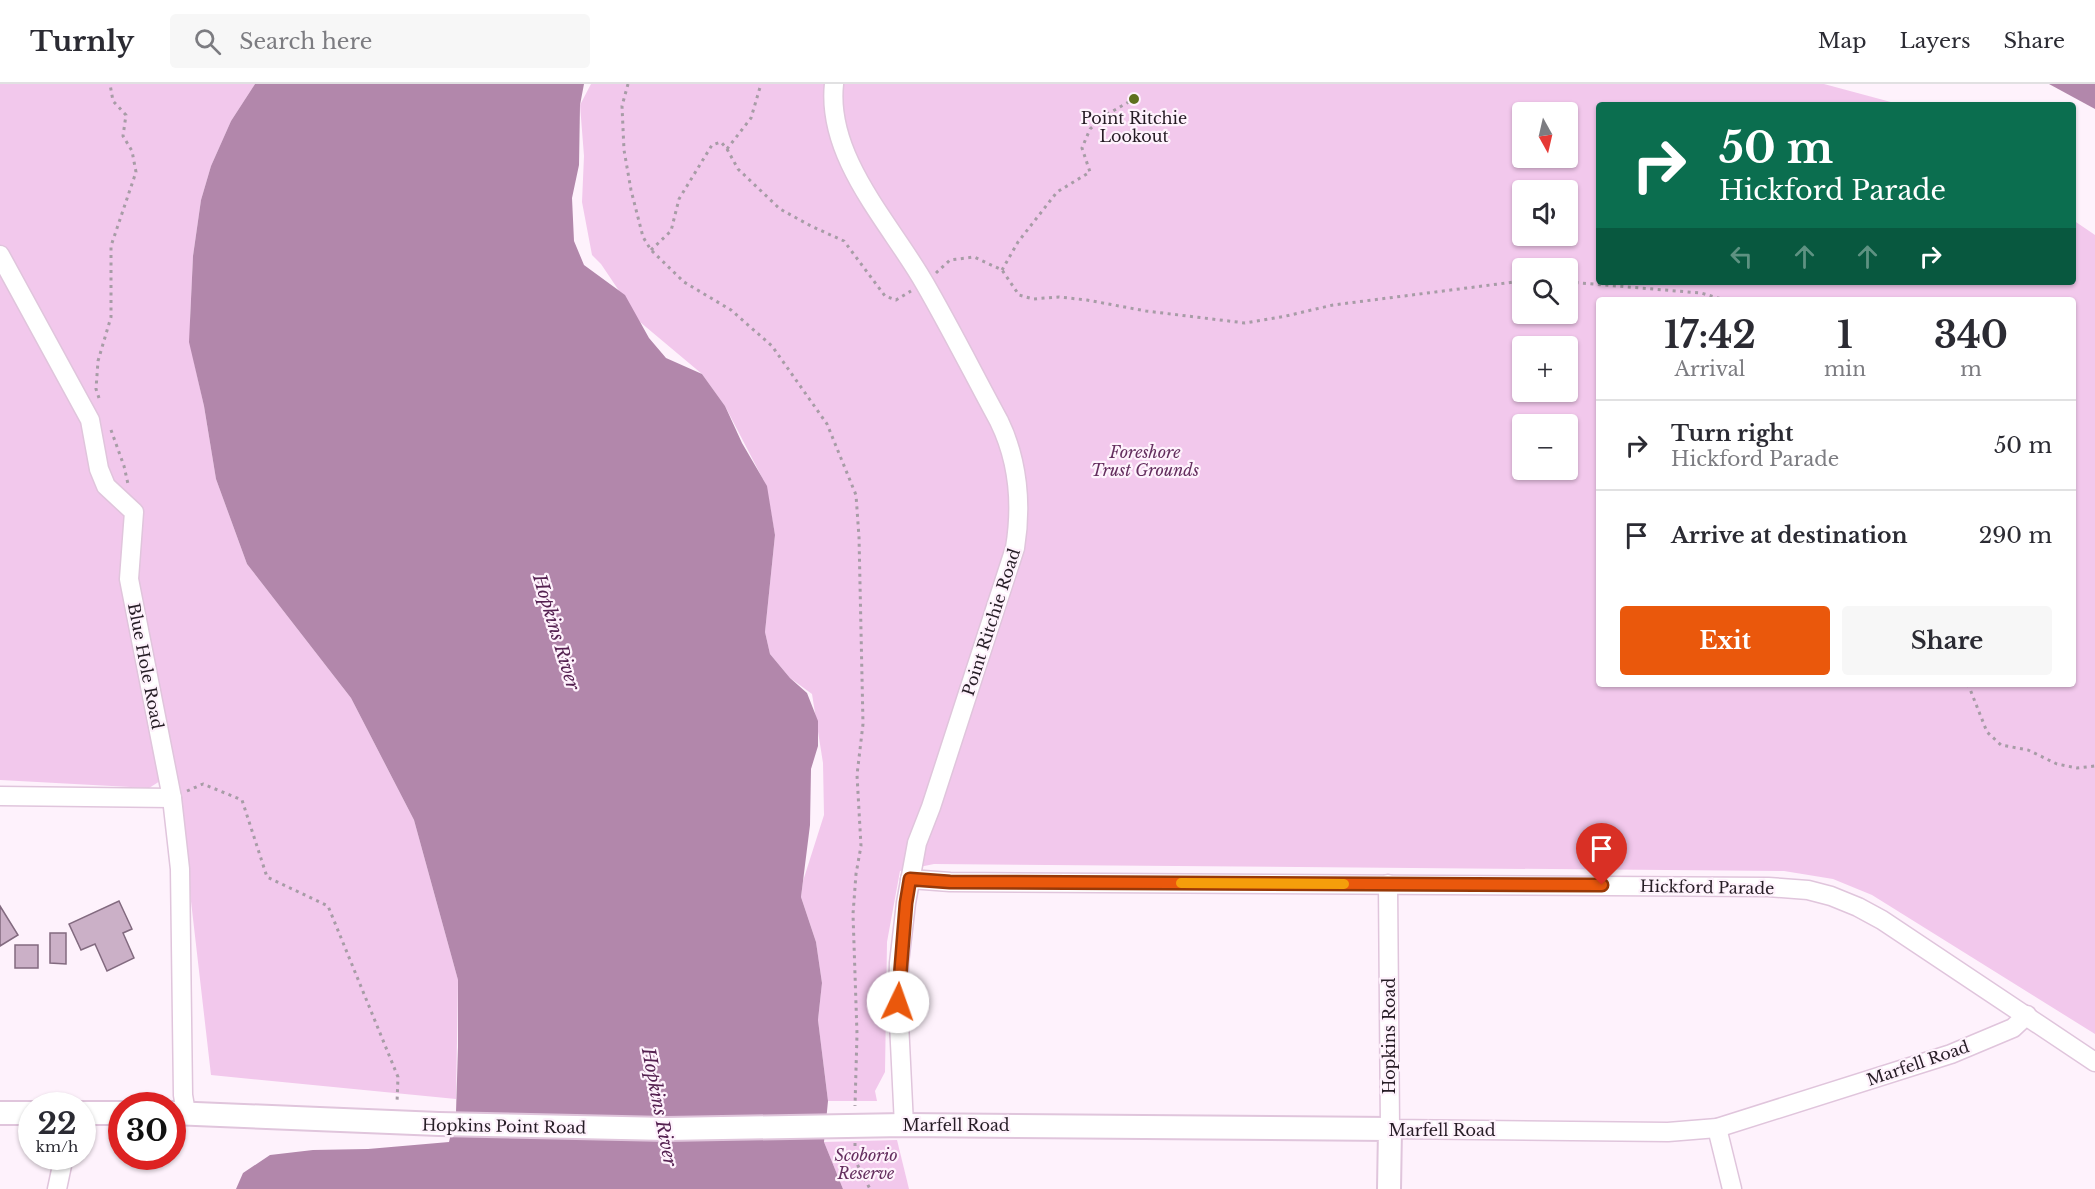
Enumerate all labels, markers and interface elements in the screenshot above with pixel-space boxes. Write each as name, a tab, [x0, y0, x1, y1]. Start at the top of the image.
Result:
search box	[170, 14, 590, 68]
text: Turnly	[30, 24, 134, 59]
icon: search	[191, 25, 224, 58]
text: Search here	[239, 28, 372, 55]
text: Map	[1818, 28, 1867, 54]
text: Layers	[1900, 28, 1971, 54]
text: Share	[2004, 28, 2065, 54]
marker: Point Ritchie Lookout	[1127, 92, 1141, 106]
north arrow	[1512, 102, 1578, 168]
map controls	[1512, 102, 1578, 480]
place label: Point Ritchie Lookout	[1081, 108, 1187, 146]
text: 50 m	[1719, 122, 1833, 174]
icon: right	[1620, 126, 1698, 204]
text: Hickford Parade	[1719, 174, 1946, 207]
button: sound	[1512, 180, 1578, 246]
icon: left	[1725, 240, 1758, 273]
icon: ahead	[1788, 240, 1821, 273]
icon: ahead	[1851, 240, 1884, 273]
icon: right	[1914, 240, 1947, 273]
button: search	[1512, 258, 1578, 324]
text: 17:42	[1664, 313, 1756, 358]
text: 1	[1837, 313, 1853, 358]
text: 340	[1934, 313, 2008, 358]
button: +	[1512, 336, 1578, 402]
text: Arrival	[1675, 357, 1745, 381]
text: min	[1824, 357, 1866, 381]
text: m	[1960, 357, 1982, 381]
button: −	[1512, 414, 1578, 480]
text: Turn right	[1671, 420, 1793, 447]
icon: right	[1620, 429, 1653, 462]
text: 50 m	[1994, 432, 2052, 459]
park label: Foreshore Trust Grounds	[1091, 442, 1199, 480]
text: Hickford Parade	[1671, 447, 1839, 471]
icon: arrive	[1620, 519, 1653, 552]
text: Arrive at destination	[1671, 522, 1908, 549]
text: 290 m	[1979, 522, 2052, 549]
street label: Point Ritchie Road	[958, 546, 1024, 698]
water label: Hopkins River	[528, 570, 584, 693]
street label: Blue Hole Road	[124, 601, 168, 731]
button: Exit	[1620, 606, 1830, 675]
button: Share	[1842, 606, 2052, 675]
pin	[1576, 823, 1627, 885]
icon: arrive	[1585, 832, 1618, 865]
street label: Hickford Parade	[1640, 876, 1774, 898]
position arrow	[866, 970, 930, 1034]
street label: Hopkins Road	[1379, 978, 1399, 1094]
street label: Marfell Road	[1864, 1036, 1972, 1090]
water label: Hopkins River	[637, 1045, 681, 1169]
speed limit sign: 30	[108, 1092, 186, 1170]
text: 22	[37, 1105, 77, 1142]
street label: Hopkins Point Road	[422, 1115, 587, 1137]
street label: Marfell Road	[902, 1115, 1010, 1135]
street label: Marfell Road	[1388, 1120, 1496, 1140]
text: km/h	[36, 1137, 78, 1156]
park label: Scoborio Reserve	[834, 1145, 898, 1183]

